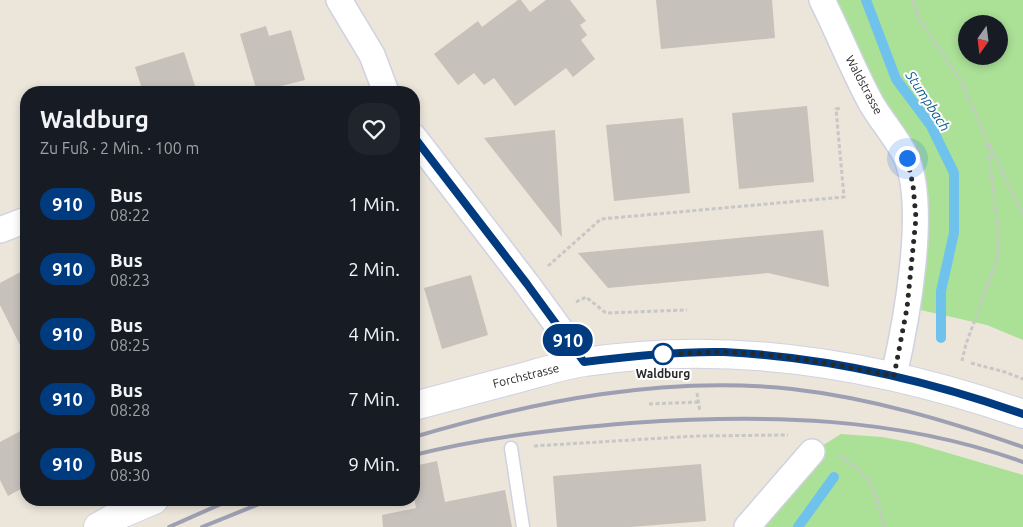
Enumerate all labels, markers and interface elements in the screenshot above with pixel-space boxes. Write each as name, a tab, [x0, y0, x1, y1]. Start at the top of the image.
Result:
north arrow	[958, 15, 1008, 65]
map controls	[958, 15, 1008, 65]
street label: Waldstrasse	[843, 53, 885, 116]
water label: Stumpbach	[902, 67, 953, 134]
button: heart	[348, 103, 400, 155]
text: Waldburg	[40, 106, 149, 133]
text: Zu Fuß · 2 Min. · 100 m	[40, 139, 199, 157]
your location	[895, 146, 920, 171]
text: Bus	[110, 184, 143, 206]
text: 1 Min.	[348, 193, 400, 215]
text: 910	[52, 194, 83, 214]
text: 08:22	[110, 206, 150, 224]
text: Bus	[110, 249, 143, 271]
text: 2 Min.	[348, 258, 400, 280]
text: 910	[52, 259, 83, 279]
text: 08:23	[110, 271, 150, 289]
text: Bus	[110, 314, 143, 336]
text: 4 Min.	[348, 323, 400, 345]
text: 910	[52, 324, 83, 344]
line badge: 910	[539, 324, 597, 356]
text: 910	[553, 330, 583, 350]
text: 08:25	[110, 336, 150, 354]
marker: Waldburg	[652, 343, 674, 365]
street label: Forchstrasse	[491, 361, 560, 390]
place label: Waldburg	[636, 367, 690, 380]
text: Bus	[110, 379, 143, 401]
text: 7 Min.	[348, 388, 400, 410]
text: 910	[52, 389, 83, 409]
text: 08:28	[110, 401, 150, 419]
text: Bus	[110, 444, 143, 466]
text: 9 Min.	[348, 453, 400, 475]
text: 910	[52, 454, 83, 474]
text: 08:30	[110, 466, 150, 484]

